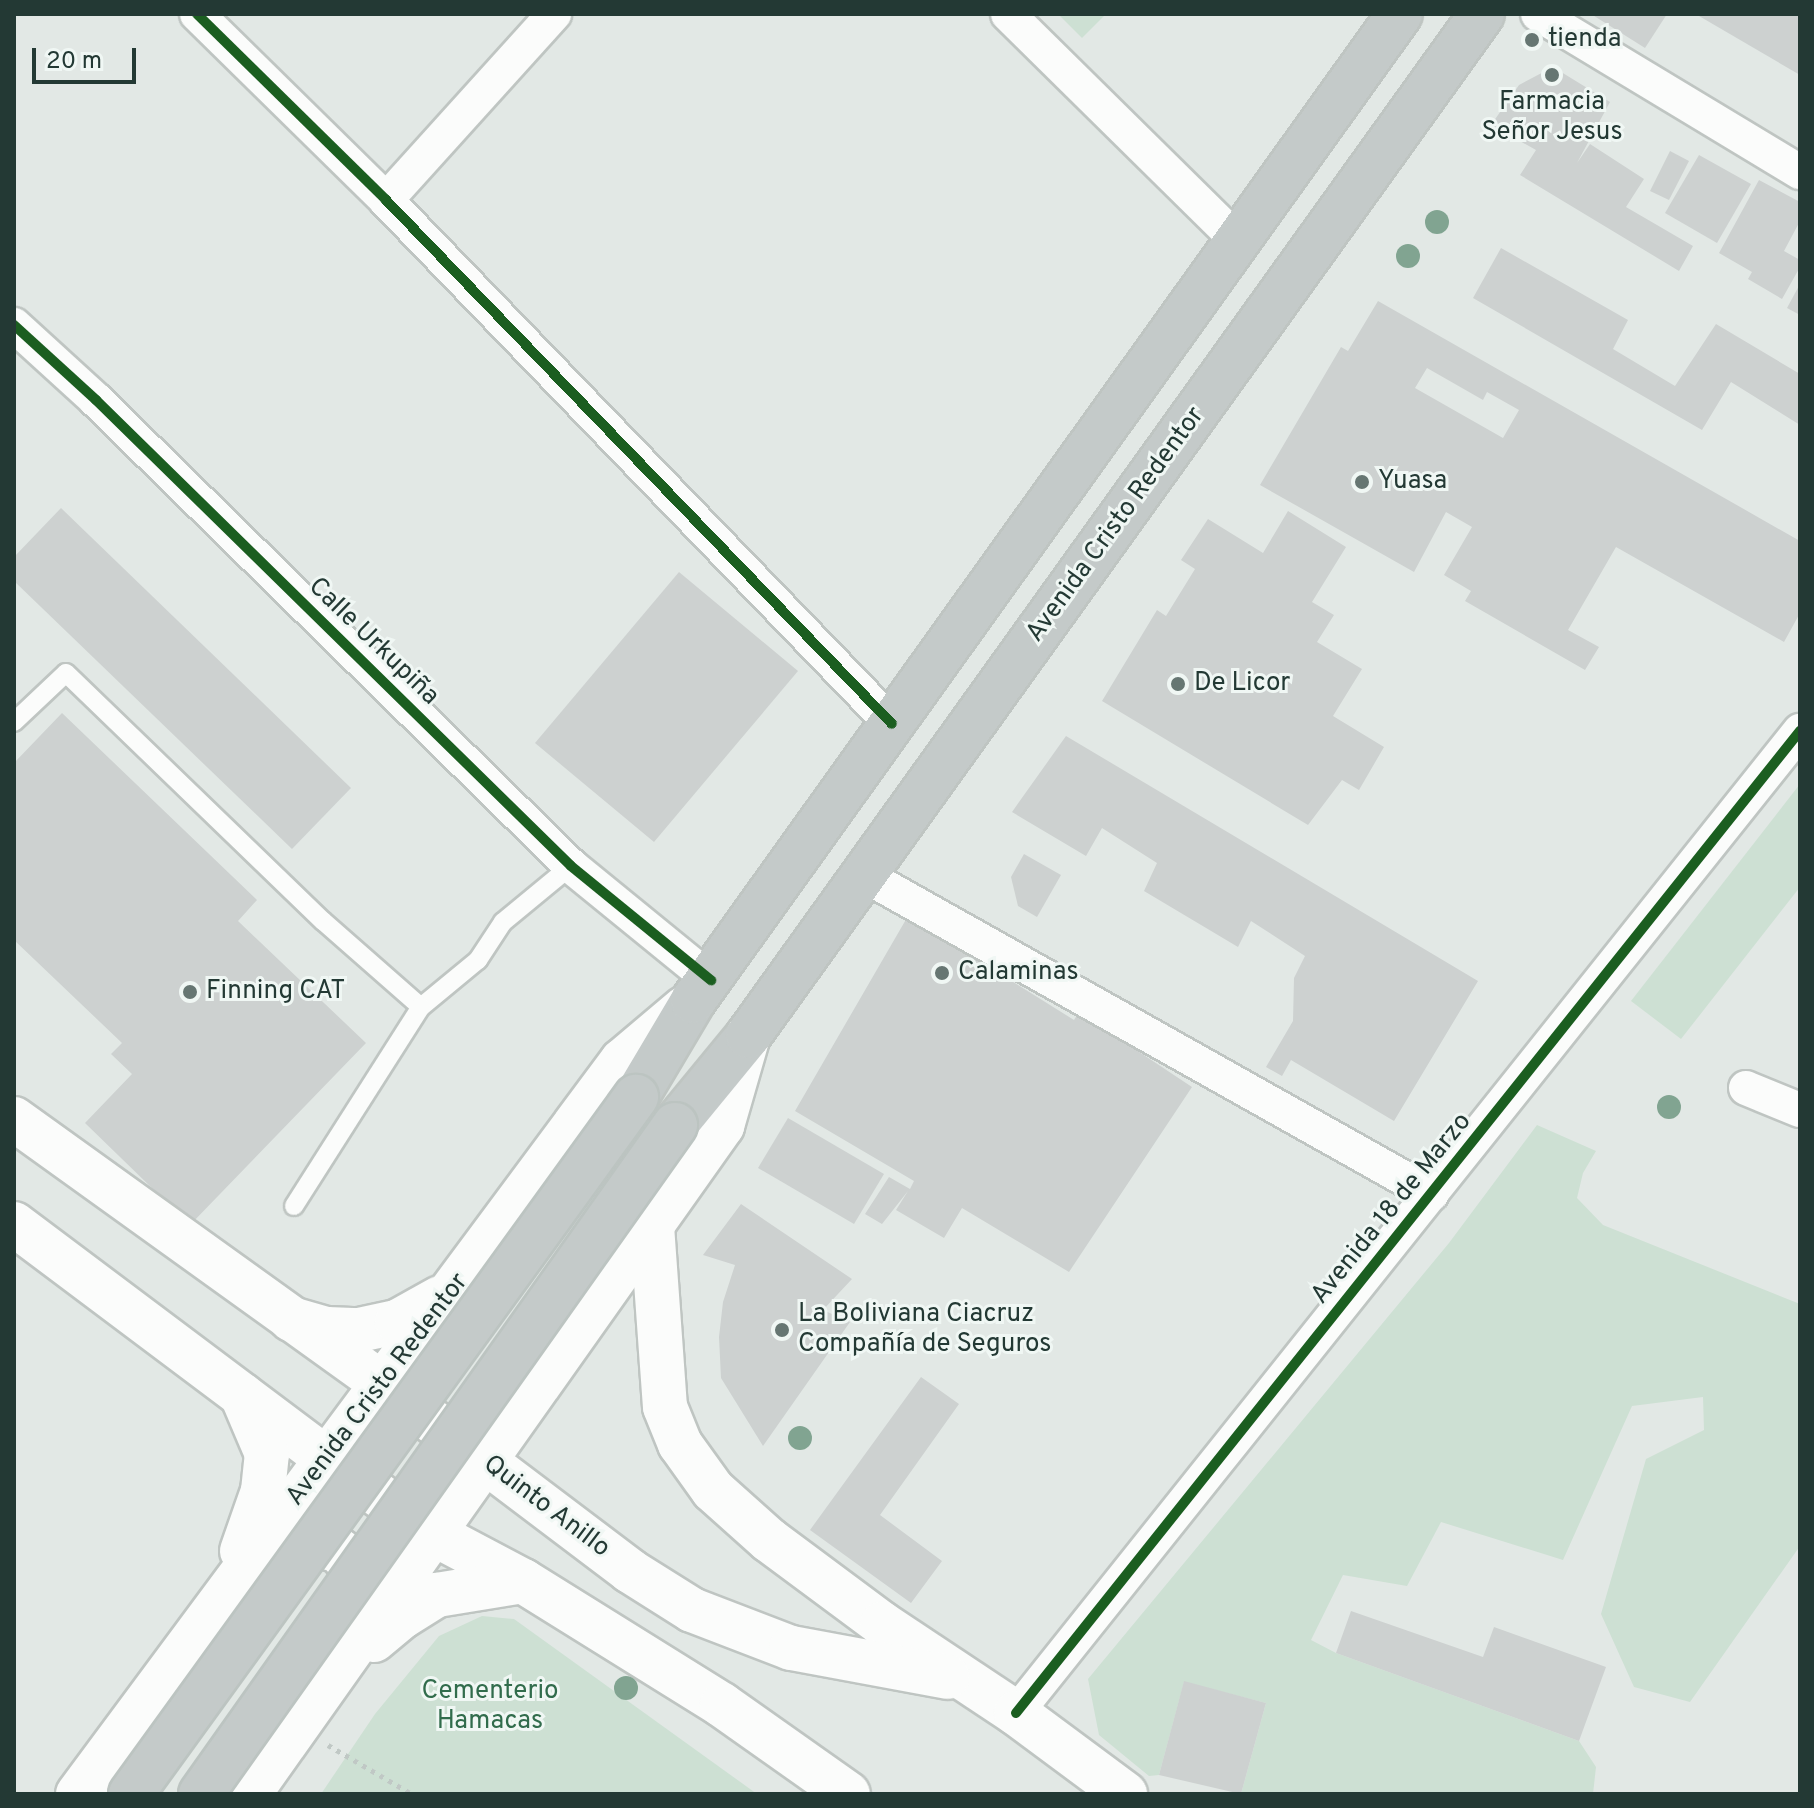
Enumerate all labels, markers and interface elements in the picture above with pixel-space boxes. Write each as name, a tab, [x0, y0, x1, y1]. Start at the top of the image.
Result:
place label: tienda	[1548, 24, 1621, 56]
marker: tienda	[1523, 31, 1541, 49]
scale bar	[36, 32, 140, 82]
text: 20 m	[46, 47, 102, 77]
marker: Farmacia Señor Jesus	[1543, 66, 1561, 84]
place label: Farmacia Señor Jesus	[1481, 87, 1623, 148]
street label: Avenida Cristo Redentor	[1020, 401, 1212, 649]
place label: Yuasa	[1378, 466, 1447, 498]
marker: Yuasa	[1353, 473, 1371, 491]
street label: Calle Urkupiña	[301, 572, 445, 712]
place label: De Licor	[1194, 668, 1290, 700]
marker: De Licor	[1169, 675, 1187, 693]
place label: Calaminas	[958, 957, 1079, 989]
marker: Calaminas	[933, 964, 951, 982]
place label: Finning CAT	[206, 976, 345, 1008]
marker: Finning CAT	[181, 983, 199, 1001]
street label: Avenida 18 de Marzo	[1305, 1107, 1479, 1311]
street label: Avenida Cristo Redentor	[280, 1268, 476, 1512]
place label: La Boliviana Ciacruz Compañía de Seguros	[798, 1299, 1051, 1360]
marker: La Boliviana Ciacruz Compañía de Seguros	[773, 1321, 791, 1339]
street label: Quinto Anillo	[476, 1449, 616, 1565]
park label: Cementerio Hamacas	[421, 1676, 559, 1738]

